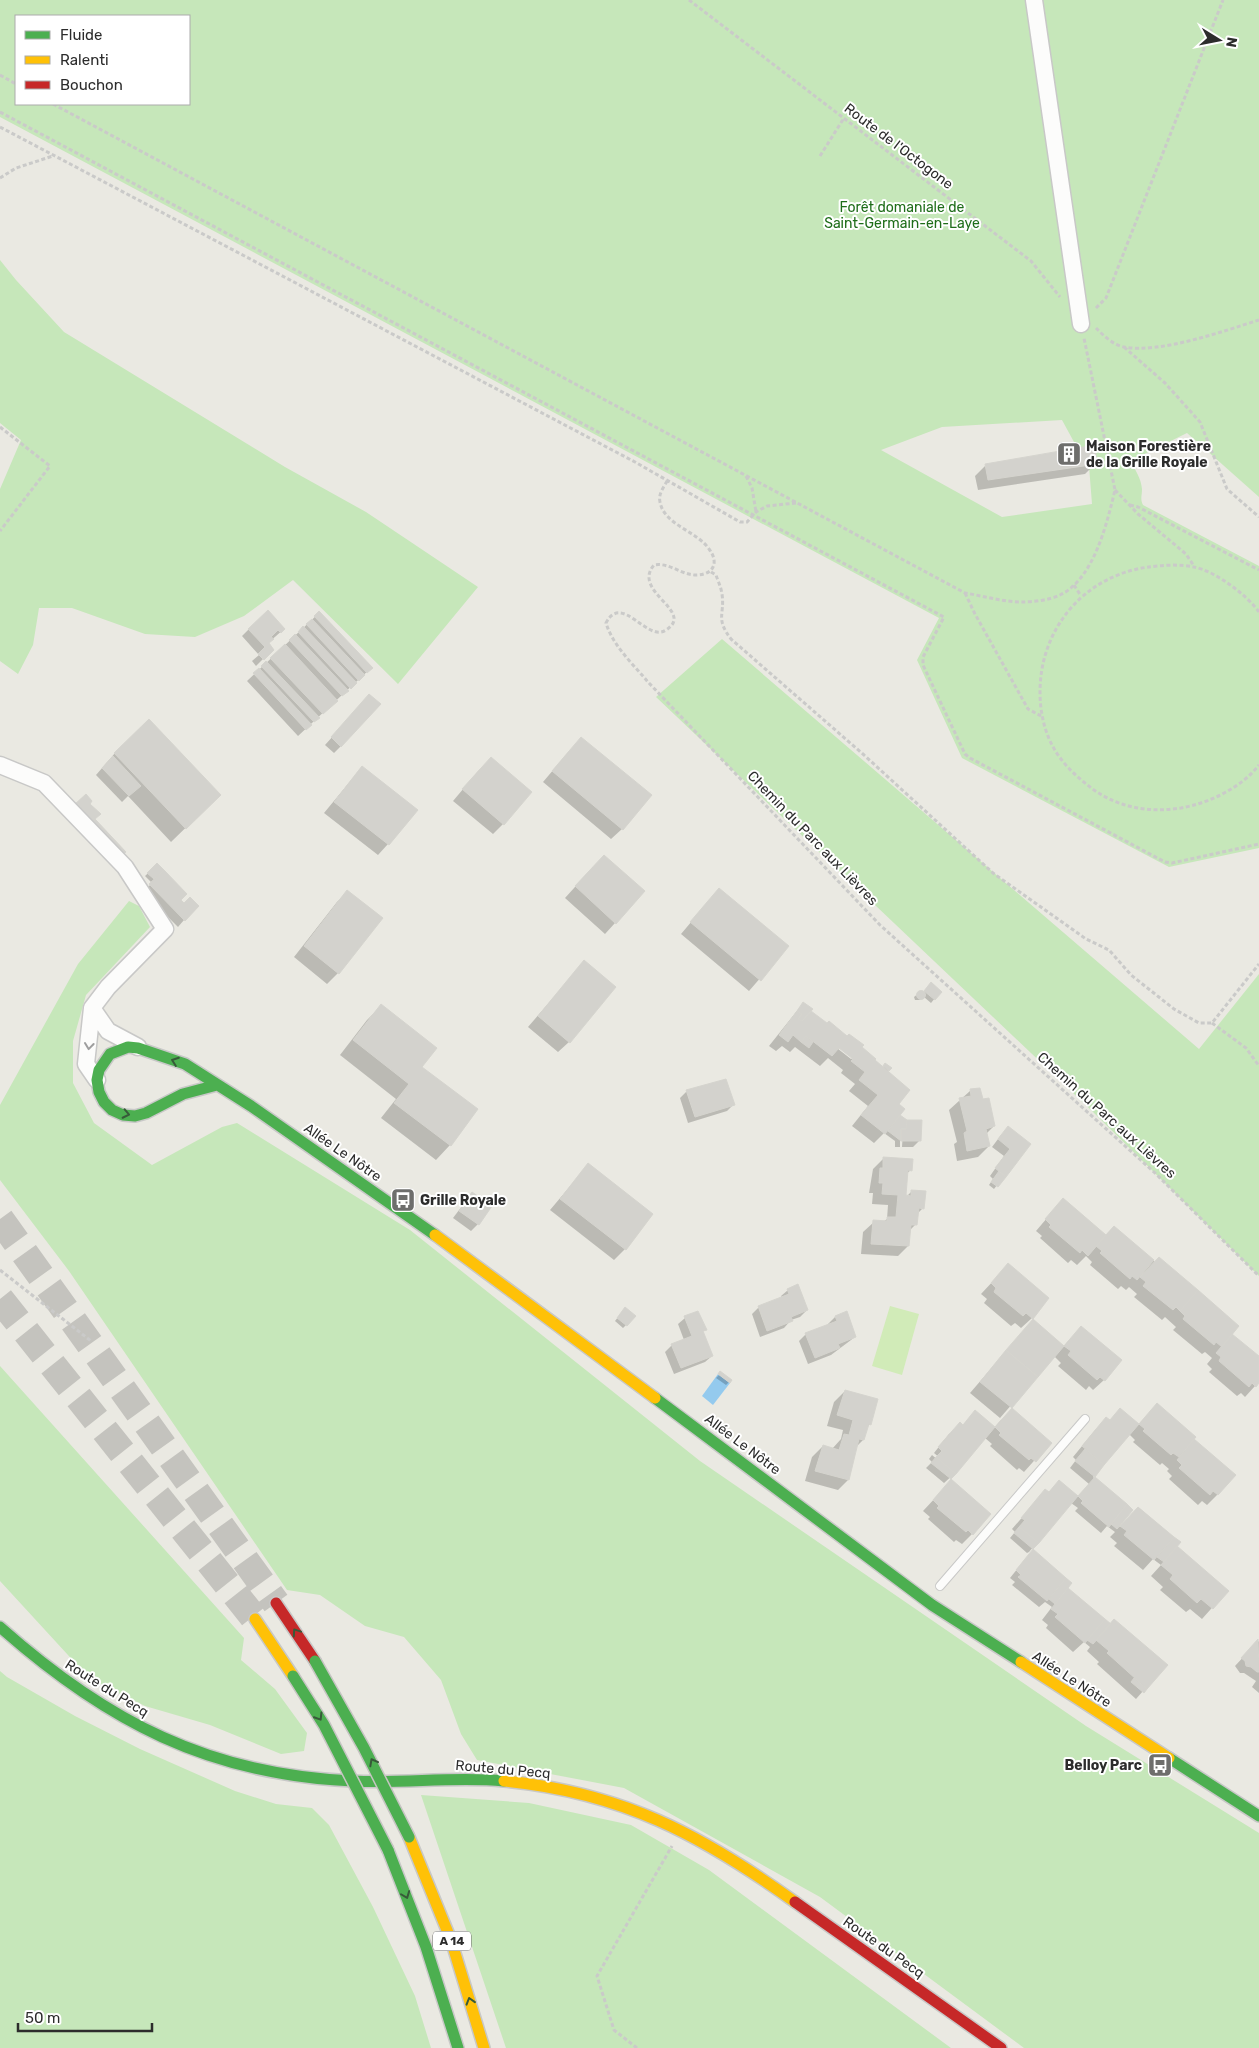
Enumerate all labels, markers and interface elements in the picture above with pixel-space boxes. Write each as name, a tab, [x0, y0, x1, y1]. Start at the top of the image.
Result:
legend	[15, 15, 190, 105]
north arrow	[1194, 15, 1244, 65]
text: Fluide	[60, 26, 102, 44]
text: N	[1222, 36, 1241, 49]
text: Ralenti	[60, 51, 109, 69]
text: Bouchon	[60, 76, 123, 94]
street label: Route de l'Octogone	[841, 100, 957, 193]
park label: Forêt domaniale de Saint-Germain-en-Laye	[824, 199, 980, 232]
place label: Maison Forestière de la Grille Royale	[1086, 438, 1211, 471]
building icon: Maison Forestière de la Grille Royale	[1056, 441, 1082, 467]
street label: Chemin du Parc aux Lièvres	[744, 768, 881, 909]
one-way arrow	[84, 1042, 95, 1050]
street label: Chemin du Parc aux Lièvres	[1034, 1049, 1179, 1182]
one-way arrow	[171, 1057, 180, 1067]
one-way arrow	[121, 1108, 130, 1119]
street label: Allée Le Nôtre	[301, 1119, 385, 1185]
bus stop icon: Grille Royale	[390, 1187, 416, 1213]
place label: Grille Royale	[420, 1192, 506, 1209]
street label: Allée Le Nôtre	[701, 1410, 784, 1479]
one-way arrow	[293, 1628, 302, 1638]
street label: Allée Le Nôtre	[1029, 1648, 1114, 1711]
street label: Route du Pecq	[62, 1656, 152, 1721]
one-way arrow	[313, 1712, 322, 1721]
bus stop icon: Belloy Parc	[1147, 1752, 1173, 1778]
street label: Route du Pecq	[455, 1757, 551, 1782]
place label: Belloy Parc	[1064, 1757, 1142, 1774]
one-way arrow	[369, 1758, 379, 1767]
one-way arrow	[400, 1891, 410, 1899]
street label: Route du Pecq	[840, 1913, 928, 1982]
road number: A 14	[433, 1932, 471, 1950]
one-way arrow	[466, 1998, 476, 2006]
scale bar	[18, 2000, 151, 2032]
text: 50 m	[25, 2009, 60, 2027]

